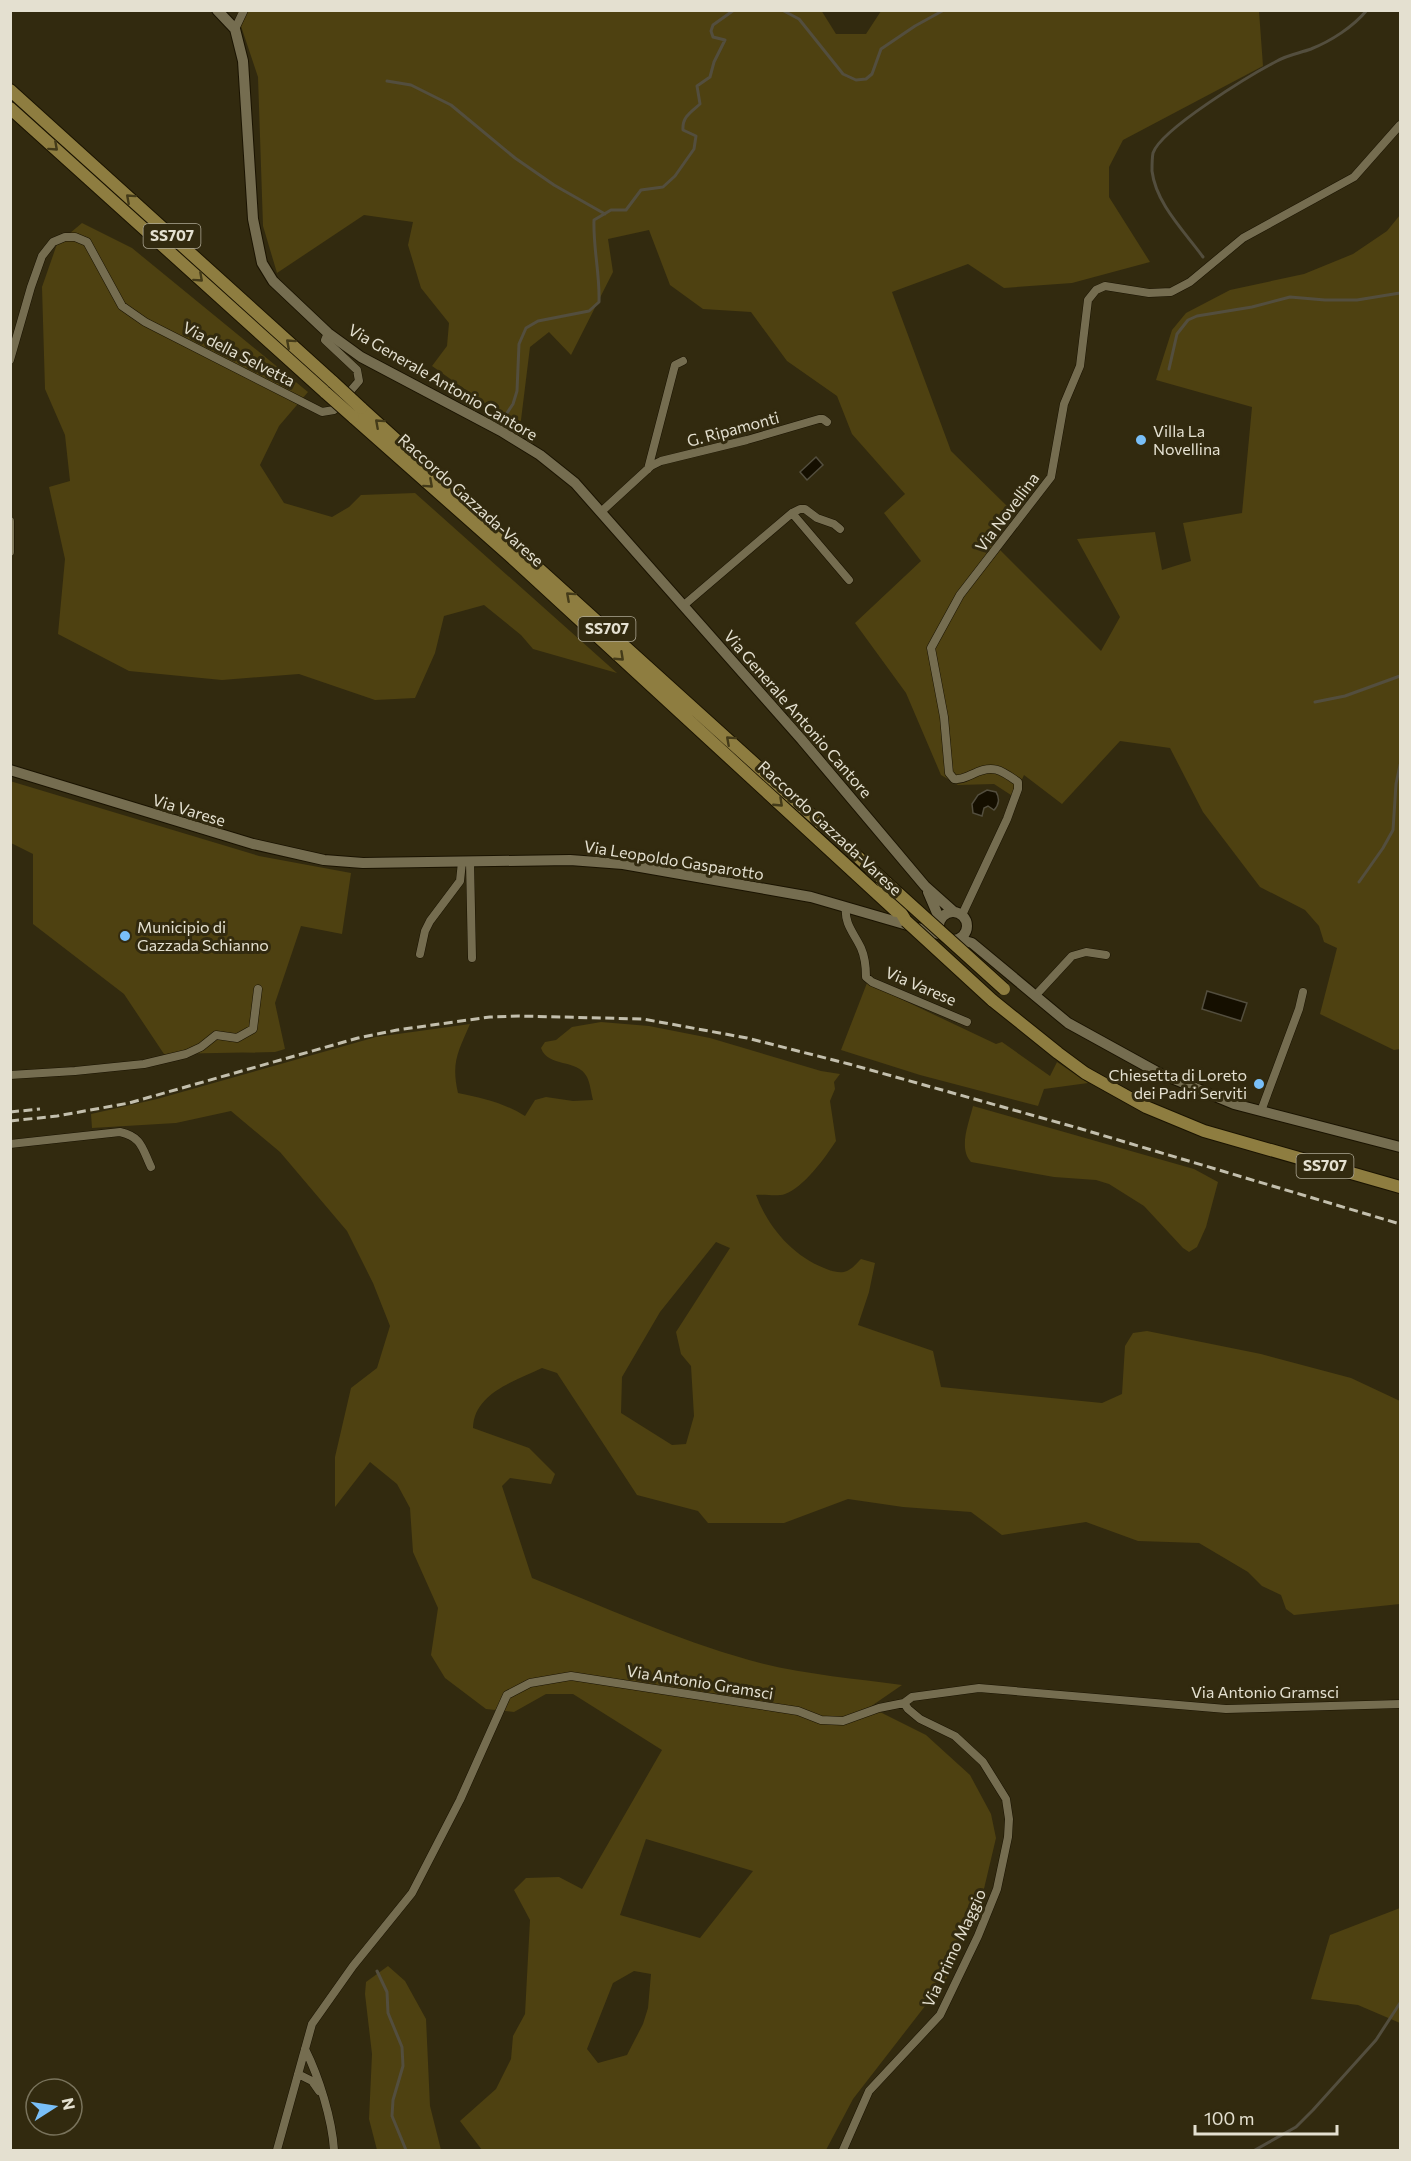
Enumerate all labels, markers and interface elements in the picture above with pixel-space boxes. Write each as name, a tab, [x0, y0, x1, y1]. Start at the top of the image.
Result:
one-way arrow	[47, 140, 58, 151]
one-way arrow	[126, 194, 137, 205]
road number: SS707	[144, 224, 201, 248]
one-way arrow	[192, 271, 202, 282]
street label: Via della Selvetta	[180, 317, 299, 390]
street label: Via Generale Antonio Cantore	[345, 319, 541, 444]
one-way arrow	[286, 339, 297, 350]
street label: G. Ripamonti	[685, 407, 781, 450]
one-way arrow	[375, 419, 385, 430]
place label: Villa La Novellina	[1153, 421, 1220, 458]
street label: Raccordo Gazzada-Varese	[395, 429, 548, 570]
marker: Villa La Novellina	[1134, 433, 1148, 447]
street label: Via Novellina	[971, 468, 1042, 555]
one-way arrow	[422, 477, 433, 488]
one-way arrow	[567, 592, 578, 603]
road number: SS707	[578, 617, 636, 641]
street label: Via Generale Antonio Cantore	[720, 626, 876, 801]
one-way arrow	[613, 650, 624, 661]
one-way arrow	[727, 736, 737, 747]
street label: Raccordo Gazzada-Varese	[755, 756, 906, 899]
street label: Via Varese	[150, 789, 228, 830]
one-way arrow	[771, 796, 782, 807]
street label: Via Leopoldo Gasparotto	[583, 836, 765, 883]
place label: Municipio di Gazzada Schianno	[137, 917, 269, 954]
marker: Municipio di Gazzada Schianno	[118, 929, 132, 943]
street label: Via Varese	[883, 962, 960, 1009]
place label: Chiesetta di Loreto dei Padri Serviti	[1109, 1065, 1247, 1102]
marker: Chiesetta di Loreto dei Padri Serviti	[1252, 1077, 1266, 1091]
road number: SS707	[1296, 1154, 1354, 1178]
street label: Via Antonio Gramsci	[625, 1661, 775, 1702]
street label: Via Antonio Gramsci	[1191, 1682, 1339, 1701]
street label: Via Primo Maggio	[918, 1886, 989, 2010]
north arrow	[24, 2077, 84, 2137]
text: N	[59, 2096, 80, 2112]
scale bar	[1195, 2098, 1338, 2136]
text: 100 m	[1204, 2107, 1254, 2129]

